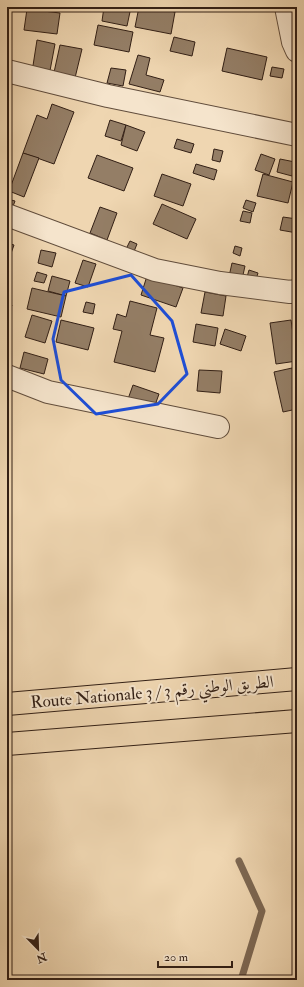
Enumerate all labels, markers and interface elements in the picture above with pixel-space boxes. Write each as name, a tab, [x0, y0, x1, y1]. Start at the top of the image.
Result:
street label: Route Nationale 3 / الطريق الوطني رقم 3	[30, 671, 275, 718]
north arrow	[18, 929, 58, 969]
scale bar	[158, 943, 232, 969]
text: N	[34, 949, 50, 966]
text: 20 m	[164, 950, 189, 965]

